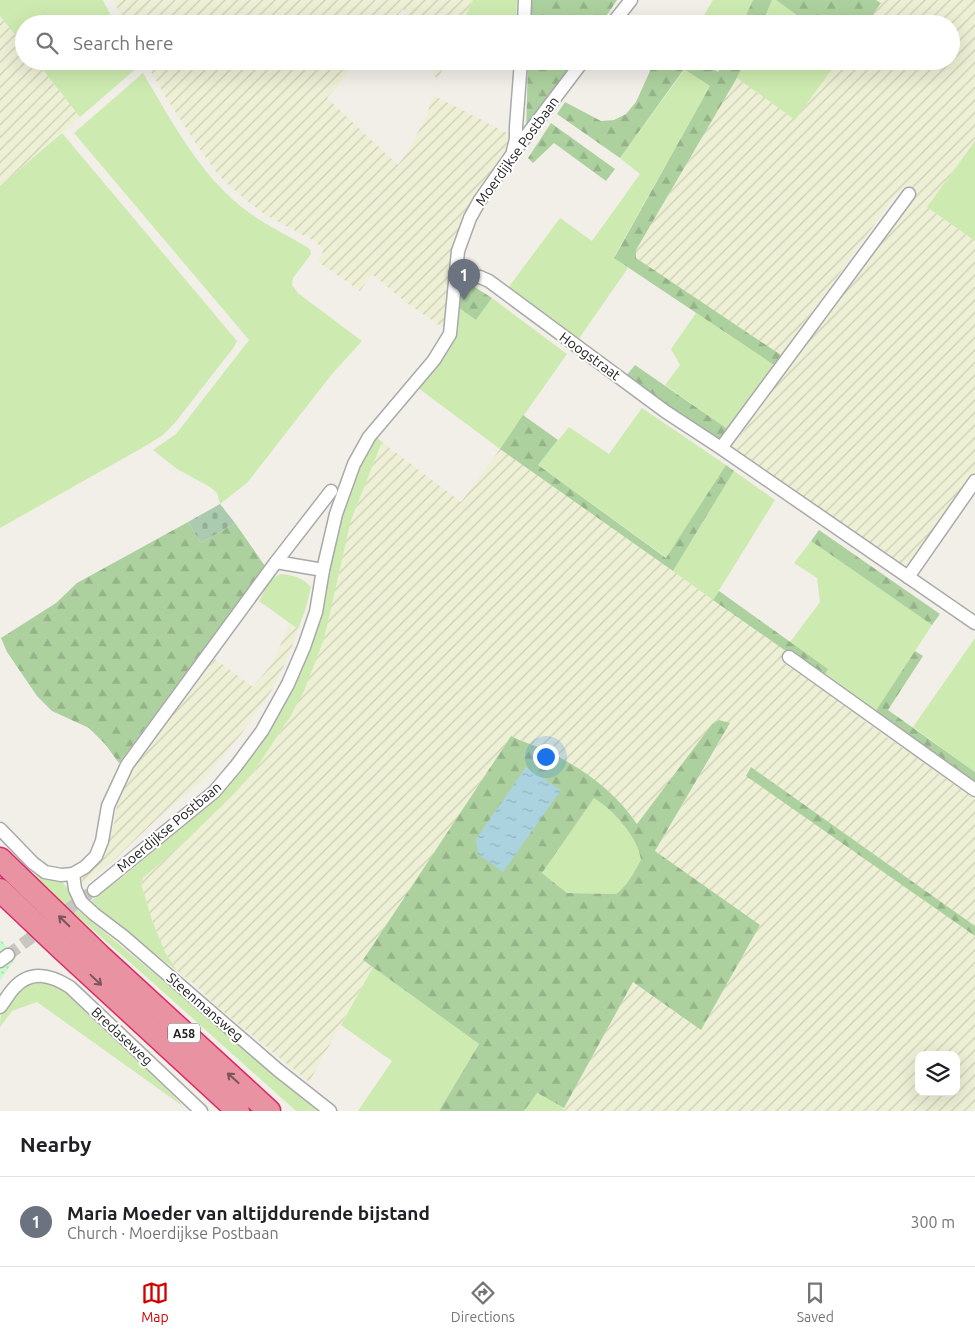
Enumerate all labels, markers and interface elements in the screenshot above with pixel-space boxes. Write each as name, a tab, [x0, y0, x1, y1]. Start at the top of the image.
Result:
search box	[15, 15, 960, 70]
icon: search	[33, 29, 61, 57]
text: Search here	[73, 32, 173, 54]
street label: Moerdijkse Postbaan	[472, 93, 562, 209]
pin: 1	[448, 259, 480, 300]
street label: Hoogstraat	[557, 329, 624, 384]
your location	[533, 744, 559, 770]
street label: Moerdijkse Postbaan	[114, 779, 224, 875]
one-way arrow	[58, 915, 70, 927]
street label: Steenmansweg	[163, 969, 247, 1045]
one-way arrow	[90, 974, 102, 986]
street label: Bredaseweg	[88, 1004, 156, 1068]
road number: A58	[168, 1024, 200, 1042]
map controls	[915, 1051, 960, 1096]
button: layers	[915, 1051, 960, 1096]
one-way arrow	[227, 1072, 240, 1084]
text: Nearby	[20, 1132, 91, 1156]
text: Maria Moeder van altijddurende bijstand	[67, 1202, 430, 1224]
text: 1	[31, 1213, 41, 1231]
text: 300 m	[910, 1213, 955, 1231]
text: Church · Moerdijkse Postbaan	[67, 1224, 279, 1242]
tab: Map	[141, 1279, 169, 1325]
tab: Directions	[451, 1279, 515, 1325]
tab: Saved	[797, 1279, 834, 1325]

